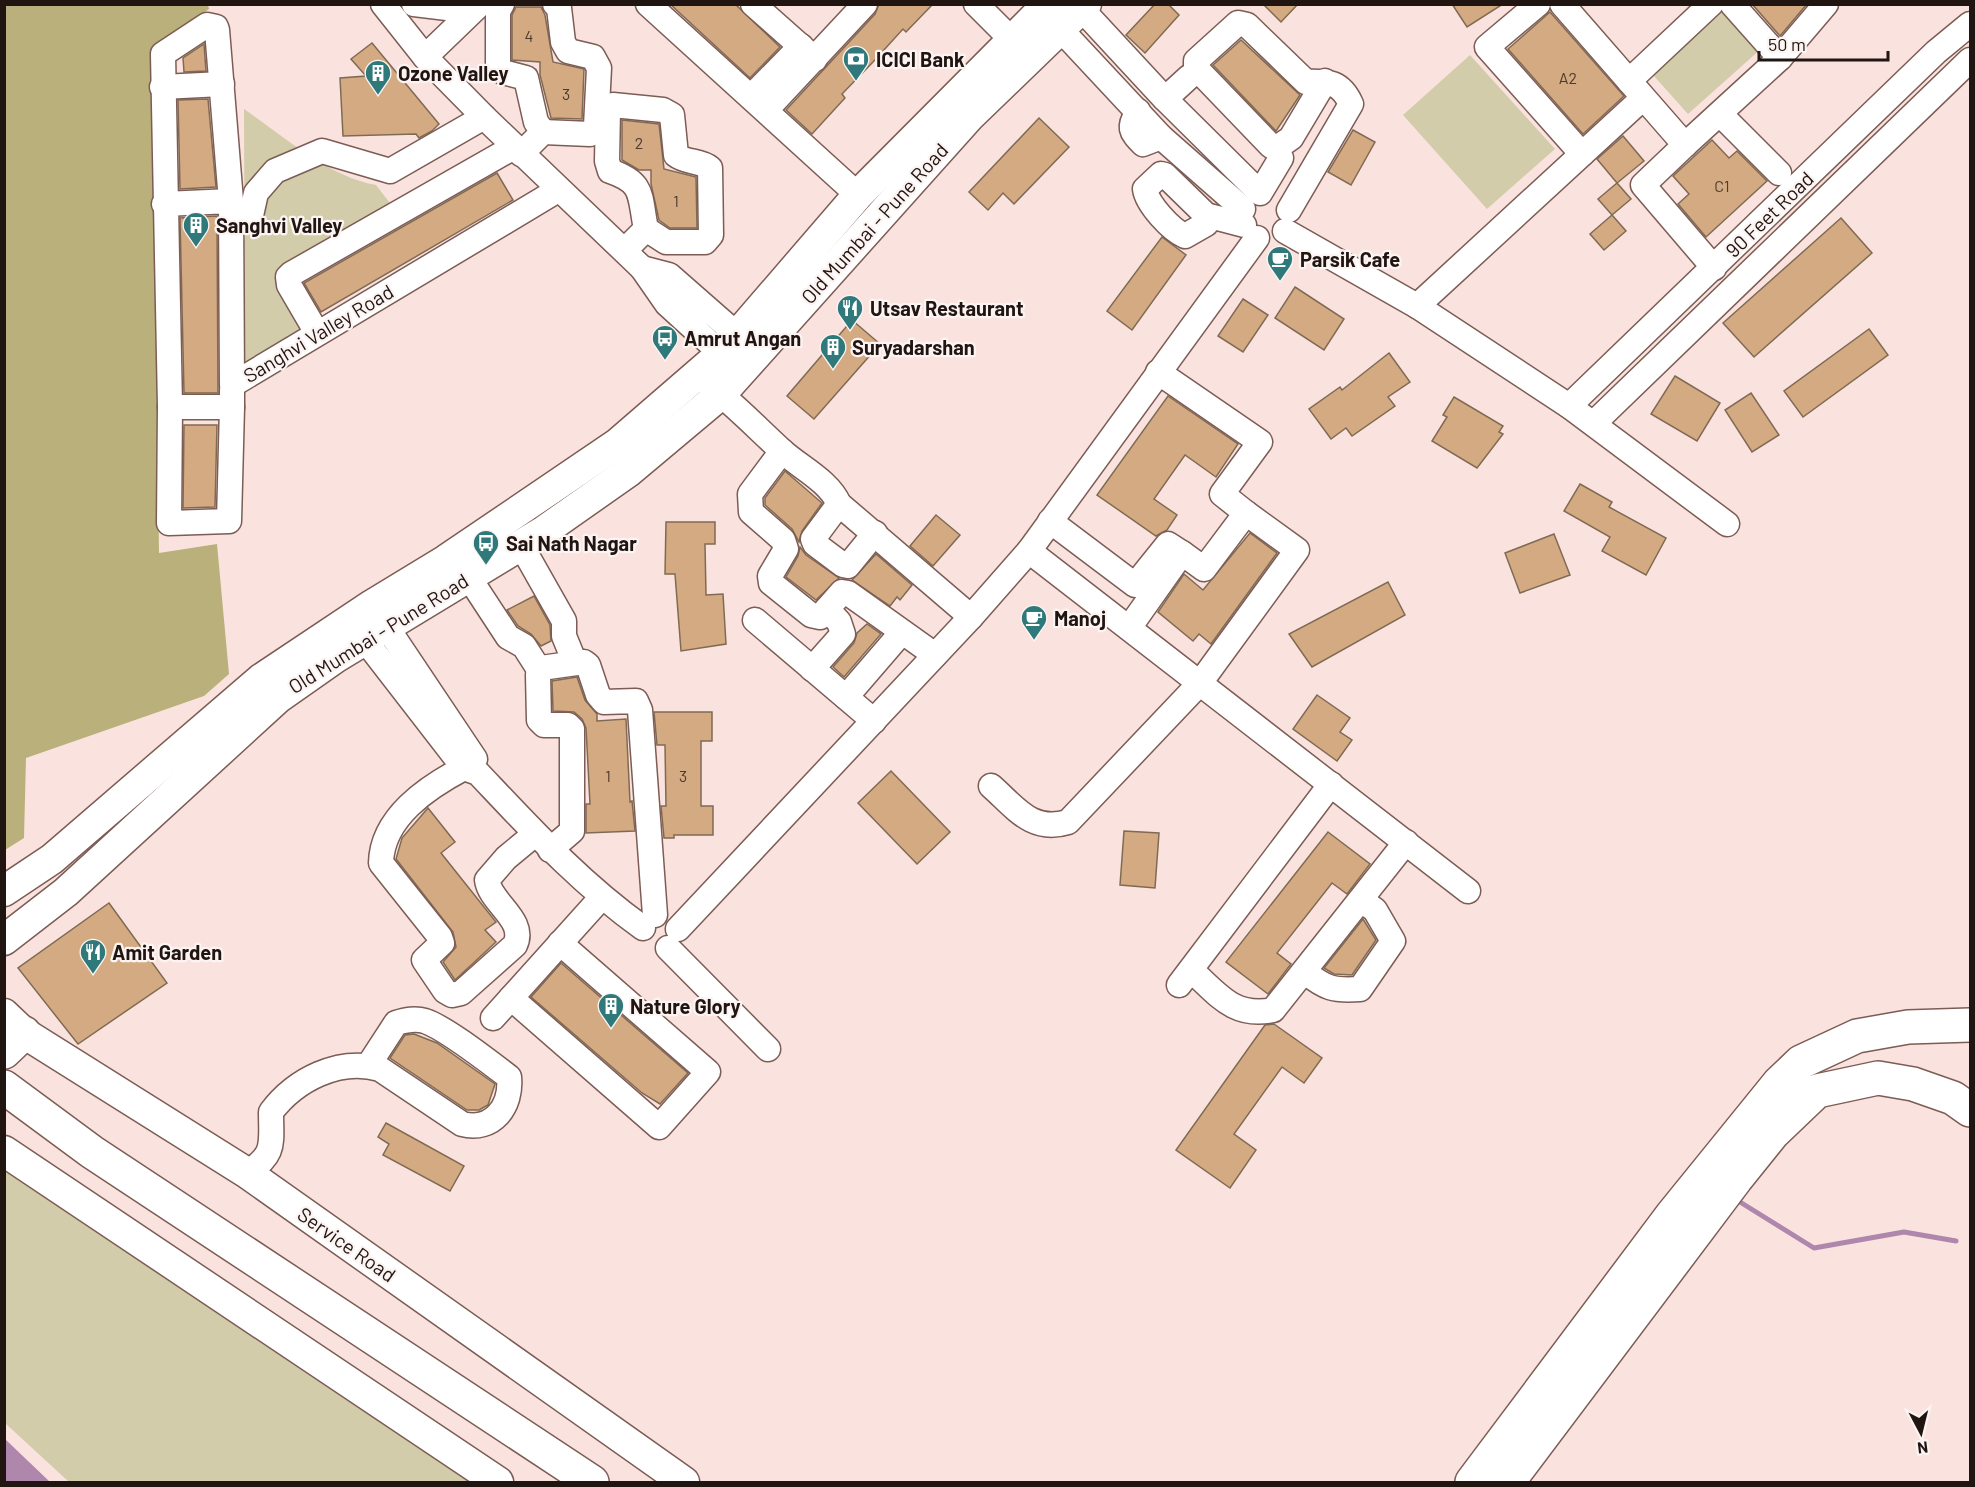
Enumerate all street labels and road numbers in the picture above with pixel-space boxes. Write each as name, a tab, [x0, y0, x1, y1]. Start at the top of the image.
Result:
street label: Old Mumbai - Pune Road	[796, 138, 952, 308]
street label: 90 Feet Road	[1720, 166, 1818, 262]
street label: Sanghvi Valley Road	[239, 279, 397, 387]
street label: Old Mumbai - Pune Road	[284, 568, 472, 698]
street label: Service Road	[293, 1201, 401, 1287]

